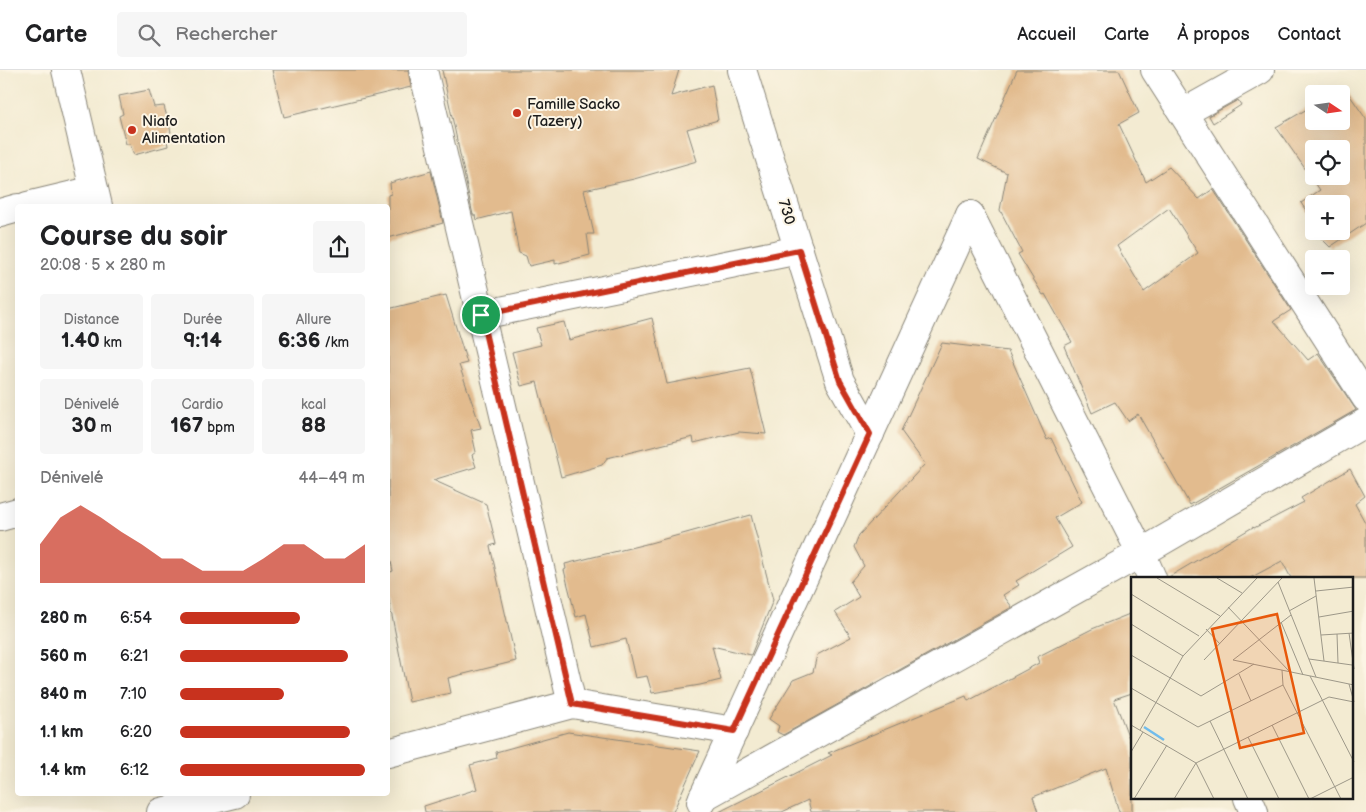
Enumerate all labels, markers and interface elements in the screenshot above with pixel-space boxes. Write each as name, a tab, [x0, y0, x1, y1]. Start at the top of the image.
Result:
search box	[117, 12, 467, 57]
text: Carte	[25, 20, 87, 49]
icon: search	[135, 21, 163, 49]
text: Rechercher	[175, 23, 277, 46]
text: Accueil	[1017, 24, 1076, 45]
text: Carte	[1104, 24, 1149, 45]
text: À propos	[1177, 24, 1250, 45]
text: Contact	[1278, 24, 1341, 45]
north arrow	[1305, 85, 1350, 130]
map controls	[1305, 85, 1350, 295]
place label: Famille Sacko (Tazery)	[527, 95, 620, 131]
marker: Famille Sacko (Tazery)	[511, 107, 523, 119]
place label: Niafo Alimentation	[142, 112, 226, 148]
marker: Niafo Alimentation	[126, 124, 138, 136]
button: locate	[1305, 140, 1350, 185]
button: +	[1305, 195, 1350, 240]
street label: 730	[774, 197, 799, 227]
text: Course du soir	[40, 220, 228, 253]
button: share	[313, 221, 365, 273]
button: −	[1305, 250, 1350, 295]
text: 20:08 · 5 × 280 m	[40, 256, 165, 275]
pin	[460, 294, 502, 336]
icon: arrive	[467, 301, 495, 329]
text: Distance	[64, 311, 119, 328]
text: Durée	[183, 311, 222, 328]
text: Allure	[296, 311, 331, 328]
text: 1.40	[61, 328, 100, 353]
text: 9:14	[183, 328, 222, 353]
text: 6:36	[278, 328, 321, 353]
text: km	[100, 334, 122, 351]
text: /km	[321, 334, 349, 351]
text: Dénivelé	[64, 396, 119, 413]
text: Cardio	[182, 396, 223, 413]
text: kcal	[301, 396, 326, 413]
text: 30	[71, 413, 97, 438]
text: 167	[170, 413, 203, 438]
text: 88	[301, 413, 326, 438]
text: m	[97, 419, 112, 436]
text: bpm	[203, 419, 235, 436]
text: Dénivelé	[40, 469, 103, 488]
text: 44–49 m	[298, 469, 365, 488]
inset map	[1131, 577, 1354, 800]
text: 280 m	[40, 609, 87, 628]
text: 6:54	[120, 609, 152, 628]
text: 560 m	[40, 647, 87, 666]
text: 6:21	[120, 647, 148, 666]
text: 840 m	[40, 685, 87, 704]
text: 7:10	[120, 685, 147, 704]
text: 1.1 km	[40, 723, 83, 742]
text: 6:20	[120, 723, 152, 742]
text: 1.4 km	[40, 761, 86, 780]
text: 6:12	[120, 761, 149, 780]

